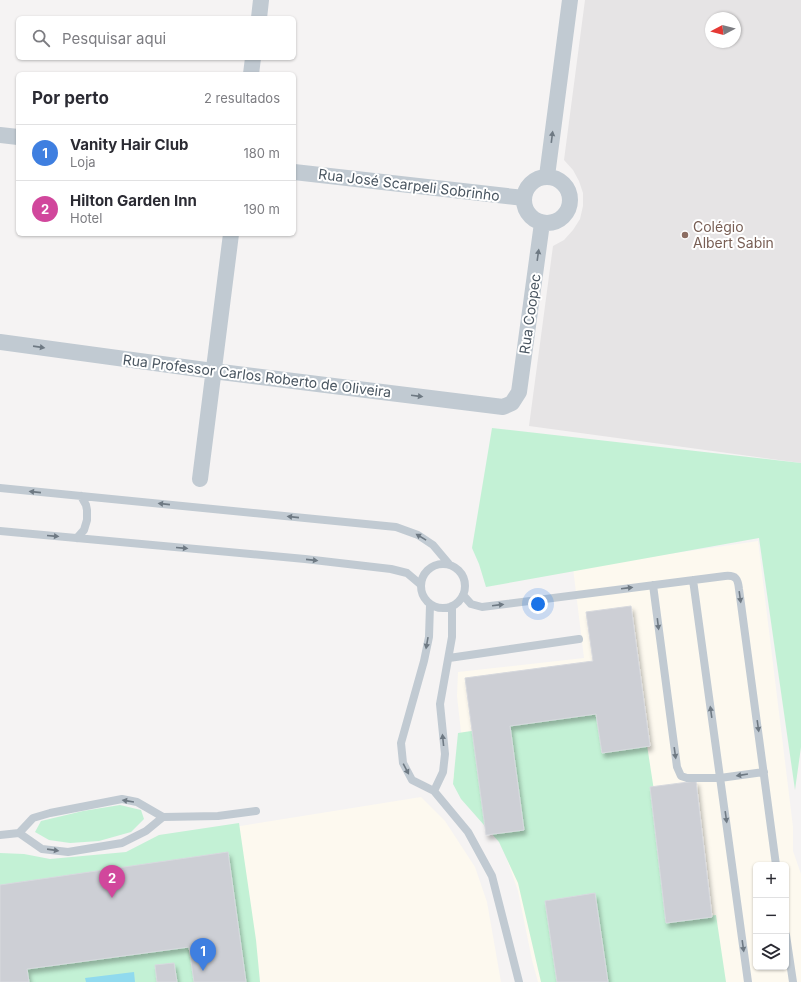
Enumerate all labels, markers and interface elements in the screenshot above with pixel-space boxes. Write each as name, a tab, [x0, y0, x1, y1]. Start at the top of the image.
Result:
north arrow	[705, 12, 741, 48]
search box	[16, 16, 296, 60]
icon: search	[30, 27, 52, 49]
text: Pesquisar aqui	[62, 29, 166, 48]
text: Por perto	[32, 88, 109, 108]
text: 2 resultados	[204, 90, 280, 106]
one-way arrow	[549, 131, 555, 143]
text: Vanity Hair Club	[70, 135, 188, 154]
text: 1	[42, 145, 48, 161]
text: 180 m	[243, 145, 280, 161]
text: Loja	[70, 154, 96, 170]
street label: Rua José Scarpeli Sobrinho	[317, 165, 501, 204]
text: Hilton Garden Inn	[70, 191, 197, 210]
text: 2	[41, 201, 49, 217]
text: 190 m	[243, 201, 280, 217]
text: Hotel	[70, 210, 102, 226]
place label: Colégio Albert Sabin	[693, 218, 774, 251]
marker: Colégio Albert Sabin	[680, 230, 690, 240]
one-way arrow	[535, 249, 541, 261]
street label: Rua Coopec	[515, 273, 544, 355]
one-way arrow	[33, 344, 45, 350]
street label: Rua Professor Carlos Roberto de Oliveira	[122, 351, 392, 400]
one-way arrow	[411, 393, 424, 399]
one-way arrow	[29, 488, 41, 495]
one-way arrow	[158, 501, 170, 507]
one-way arrow	[287, 513, 299, 520]
one-way arrow	[47, 533, 59, 539]
one-way arrow	[416, 533, 426, 541]
one-way arrow	[176, 545, 188, 551]
one-way arrow	[306, 557, 318, 563]
one-way arrow	[621, 585, 633, 591]
one-way arrow	[737, 591, 743, 603]
your location	[528, 594, 548, 614]
one-way arrow	[492, 602, 504, 608]
one-way arrow	[655, 618, 661, 630]
one-way arrow	[424, 637, 430, 649]
one-way arrow	[708, 706, 714, 718]
one-way arrow	[754, 720, 761, 732]
one-way arrow	[440, 734, 446, 746]
one-way arrow	[672, 747, 678, 759]
one-way arrow	[403, 763, 410, 775]
one-way arrow	[736, 772, 748, 778]
one-way arrow	[122, 797, 135, 803]
one-way arrow	[723, 811, 729, 823]
one-way arrow	[47, 847, 59, 853]
map controls	[753, 862, 789, 970]
button: +	[753, 862, 789, 898]
pin: 2	[99, 865, 125, 898]
button: −	[753, 898, 789, 934]
button: layers	[753, 934, 789, 970]
pin: 1	[190, 938, 216, 971]
one-way arrow	[740, 939, 746, 952]

